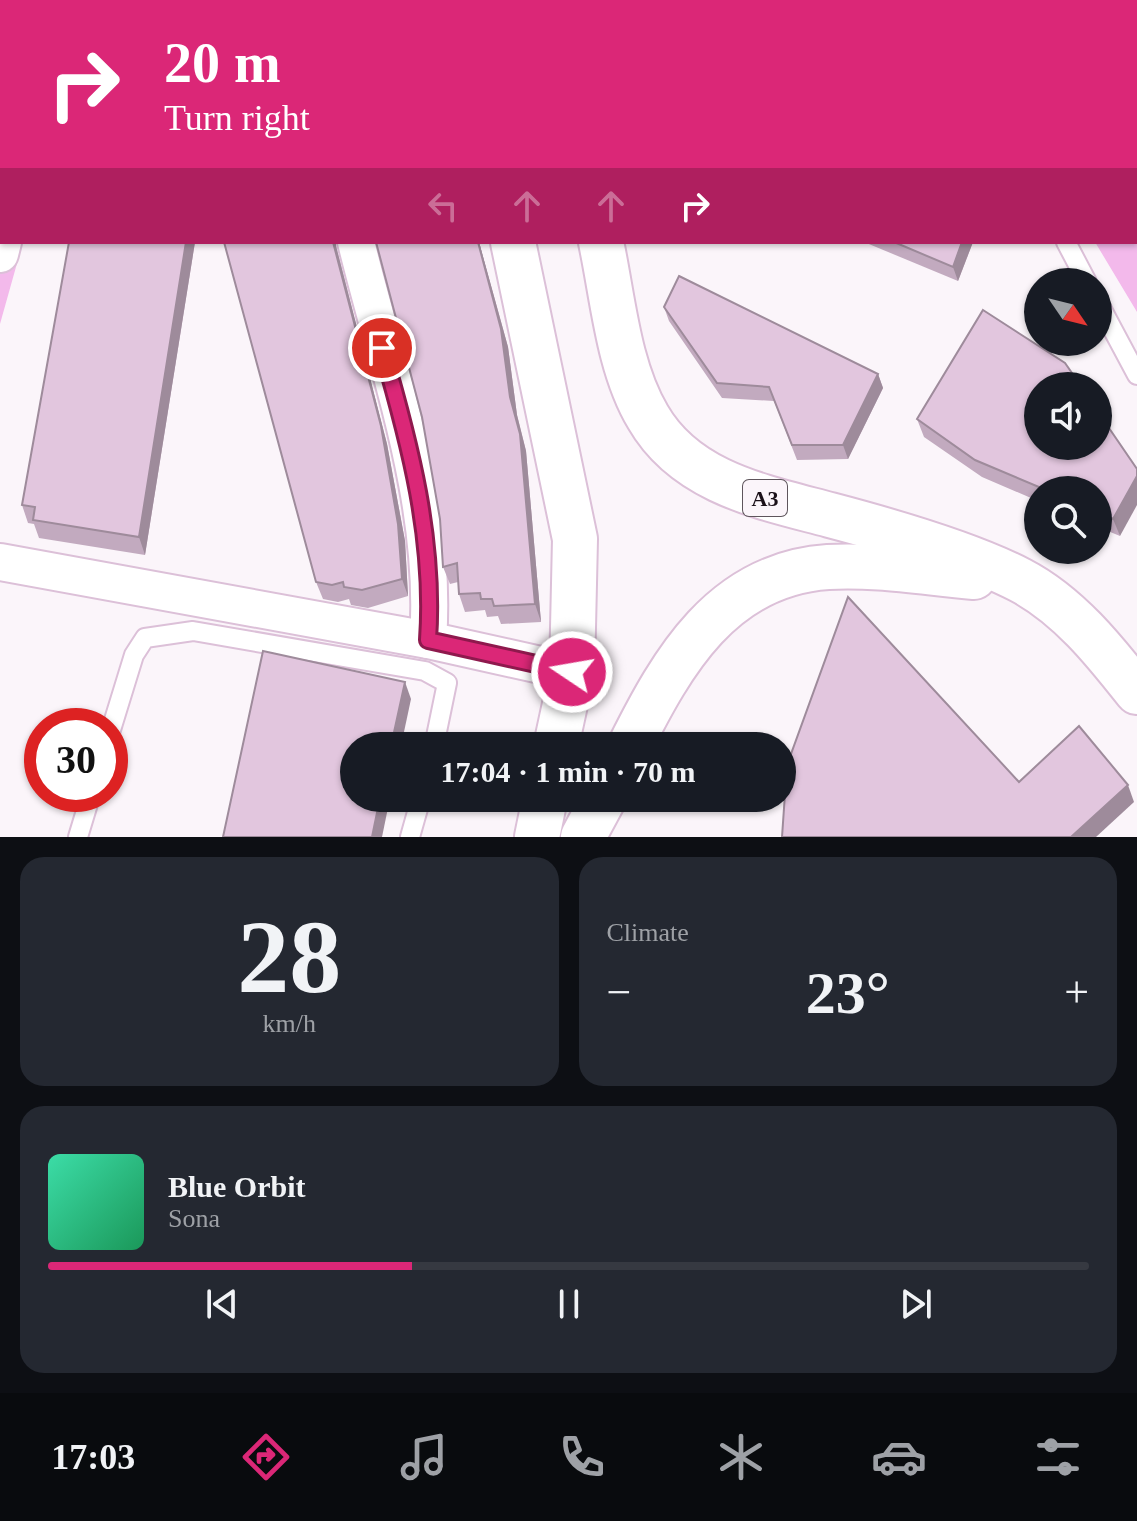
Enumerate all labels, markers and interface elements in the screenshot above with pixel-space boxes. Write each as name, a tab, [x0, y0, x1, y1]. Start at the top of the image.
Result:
icon: right	[32, 32, 136, 136]
text: 20 m	[164, 32, 281, 94]
text: Turn right	[164, 98, 310, 138]
icon: left	[421, 184, 465, 228]
icon: ahead	[505, 184, 549, 228]
icon: ahead	[589, 184, 633, 228]
icon: right	[673, 184, 717, 228]
north arrow	[1024, 268, 1112, 356]
map controls	[1024, 268, 1112, 564]
pin	[348, 314, 416, 382]
icon: arrive	[360, 326, 404, 370]
button: sound	[1024, 372, 1112, 460]
button: search	[1024, 476, 1112, 564]
road number: A3	[743, 480, 787, 516]
position arrow	[530, 630, 614, 714]
speed limit sign: 30	[24, 708, 128, 812]
text: 17:04 · 1 min · 70 m	[441, 755, 696, 788]
text: 28	[237, 899, 341, 1014]
text: Climate	[607, 918, 689, 947]
text: 23°	[806, 960, 890, 1026]
text: −	[607, 968, 631, 1017]
text: +	[1064, 968, 1089, 1017]
text: km/h	[263, 1009, 316, 1038]
text: Blue Orbit	[168, 1170, 306, 1203]
text: Sona	[168, 1204, 220, 1233]
icon: previous	[200, 1282, 244, 1326]
icon: pause	[547, 1282, 591, 1326]
icon: next	[894, 1282, 938, 1326]
icon: directions	[238, 1429, 294, 1485]
icon: music	[396, 1429, 452, 1485]
icon: phone	[554, 1429, 610, 1485]
icon: climate	[713, 1429, 769, 1485]
icon: car	[871, 1429, 927, 1485]
icon: filters	[1030, 1429, 1086, 1485]
text: 17:03	[51, 1437, 135, 1477]

